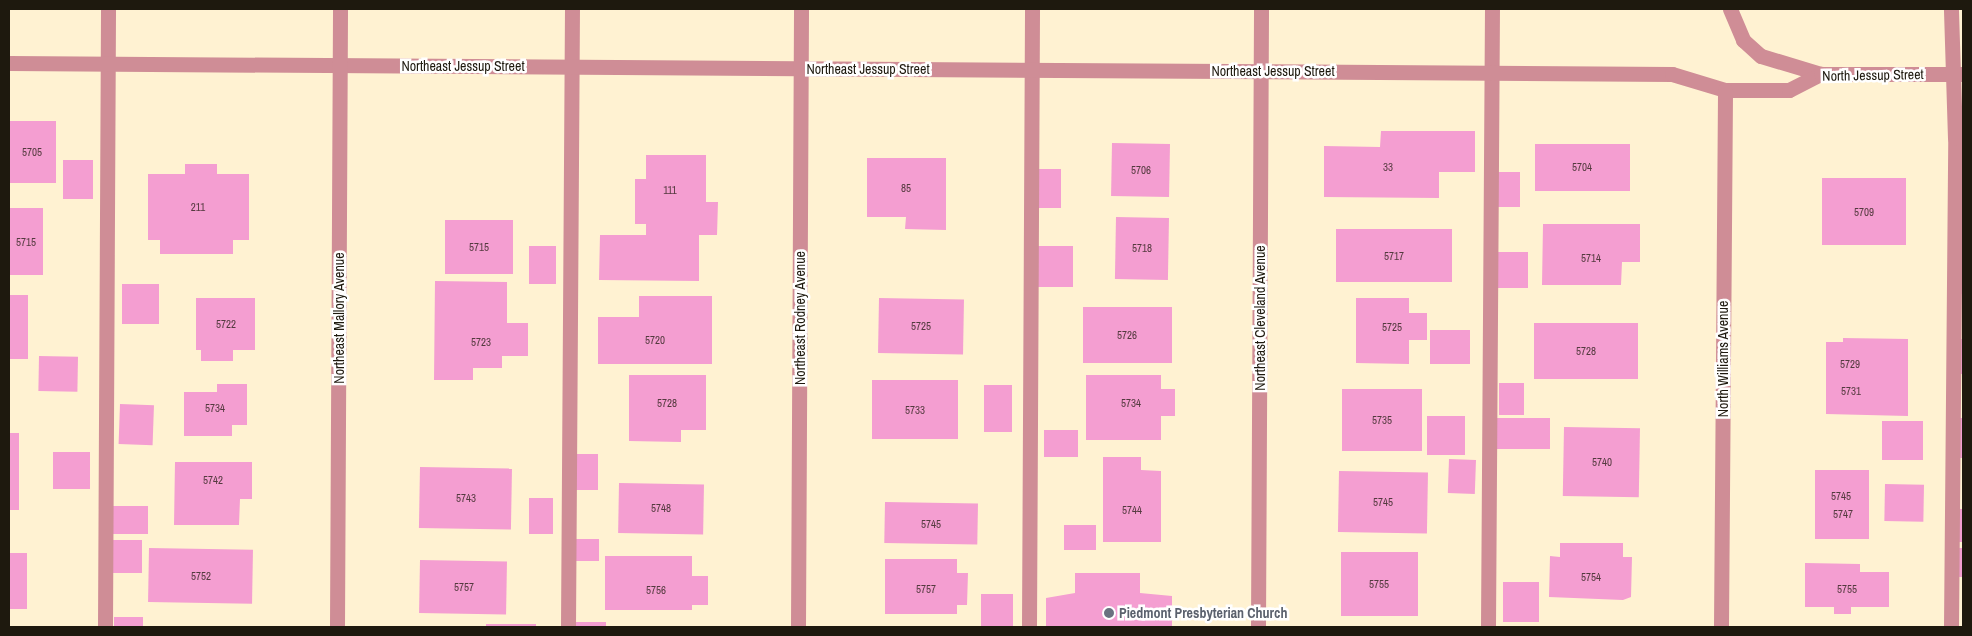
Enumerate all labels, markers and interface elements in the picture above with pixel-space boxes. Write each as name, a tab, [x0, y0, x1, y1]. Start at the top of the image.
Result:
street label: Northeast Jessup Street	[401, 58, 525, 74]
street label: Northeast Jessup Street	[806, 61, 930, 77]
street label: Northeast Jessup Street	[1211, 63, 1335, 79]
street label: North Jessup Street	[1822, 66, 1924, 84]
house number: 5705	[22, 145, 42, 159]
house number: 33	[1383, 160, 1393, 174]
house number: 5704	[1572, 160, 1592, 174]
house number: 5706	[1131, 163, 1151, 177]
house number: 85	[901, 181, 911, 195]
house number: 111	[663, 183, 677, 197]
house number: 211	[191, 200, 205, 214]
house number: 5709	[1854, 205, 1874, 219]
house number: 5715	[16, 235, 36, 249]
house number: 5715	[469, 240, 489, 254]
house number: 5718	[1132, 241, 1152, 255]
street label: Northeast Cleveland Avenue	[1252, 245, 1268, 391]
house number: 5717	[1384, 249, 1404, 263]
street label: Northeast Rodney Avenue	[792, 251, 808, 385]
house number: 5714	[1581, 251, 1601, 265]
street label: Northeast Mallory Avenue	[331, 252, 347, 384]
street label: North Williams Avenue	[1715, 300, 1731, 418]
house number: 5722	[216, 317, 236, 331]
house number: 5725	[911, 319, 931, 333]
house number: 5725	[1382, 320, 1402, 334]
house number: 5726	[1117, 328, 1137, 342]
house number: 5720	[645, 333, 665, 347]
house number: 5723	[471, 335, 491, 349]
house number: 5728	[1576, 344, 1596, 358]
house number: 5729	[1840, 357, 1860, 371]
house number: 5731	[1841, 384, 1861, 398]
house number: 5728	[657, 396, 677, 410]
house number: 5734	[1121, 396, 1141, 410]
house number: 5734	[205, 401, 225, 415]
house number: 5733	[905, 403, 925, 417]
house number: 5735	[1372, 413, 1392, 427]
house number: 5740	[1592, 455, 1612, 469]
house number: 5742	[203, 473, 223, 487]
house number: 5745	[1831, 489, 1851, 503]
house number: 5743	[456, 491, 476, 505]
house number: 5745	[1373, 495, 1393, 509]
house number: 5748	[651, 501, 671, 515]
house number: 5744	[1122, 503, 1142, 517]
house number: 5747	[1833, 507, 1853, 521]
house number: 5745	[921, 517, 941, 531]
house number: 5752	[191, 569, 211, 583]
house number: 5754	[1581, 570, 1601, 584]
house number: 5755	[1369, 577, 1389, 591]
house number: 5757	[454, 580, 474, 594]
house number: 5757	[916, 582, 936, 596]
house number: 5755	[1837, 582, 1857, 596]
house number: 5756	[646, 583, 666, 597]
place label: Piedmont Presbyterian Church	[1119, 605, 1287, 621]
marker: Piedmont Presbyterian Church	[1103, 607, 1115, 619]

